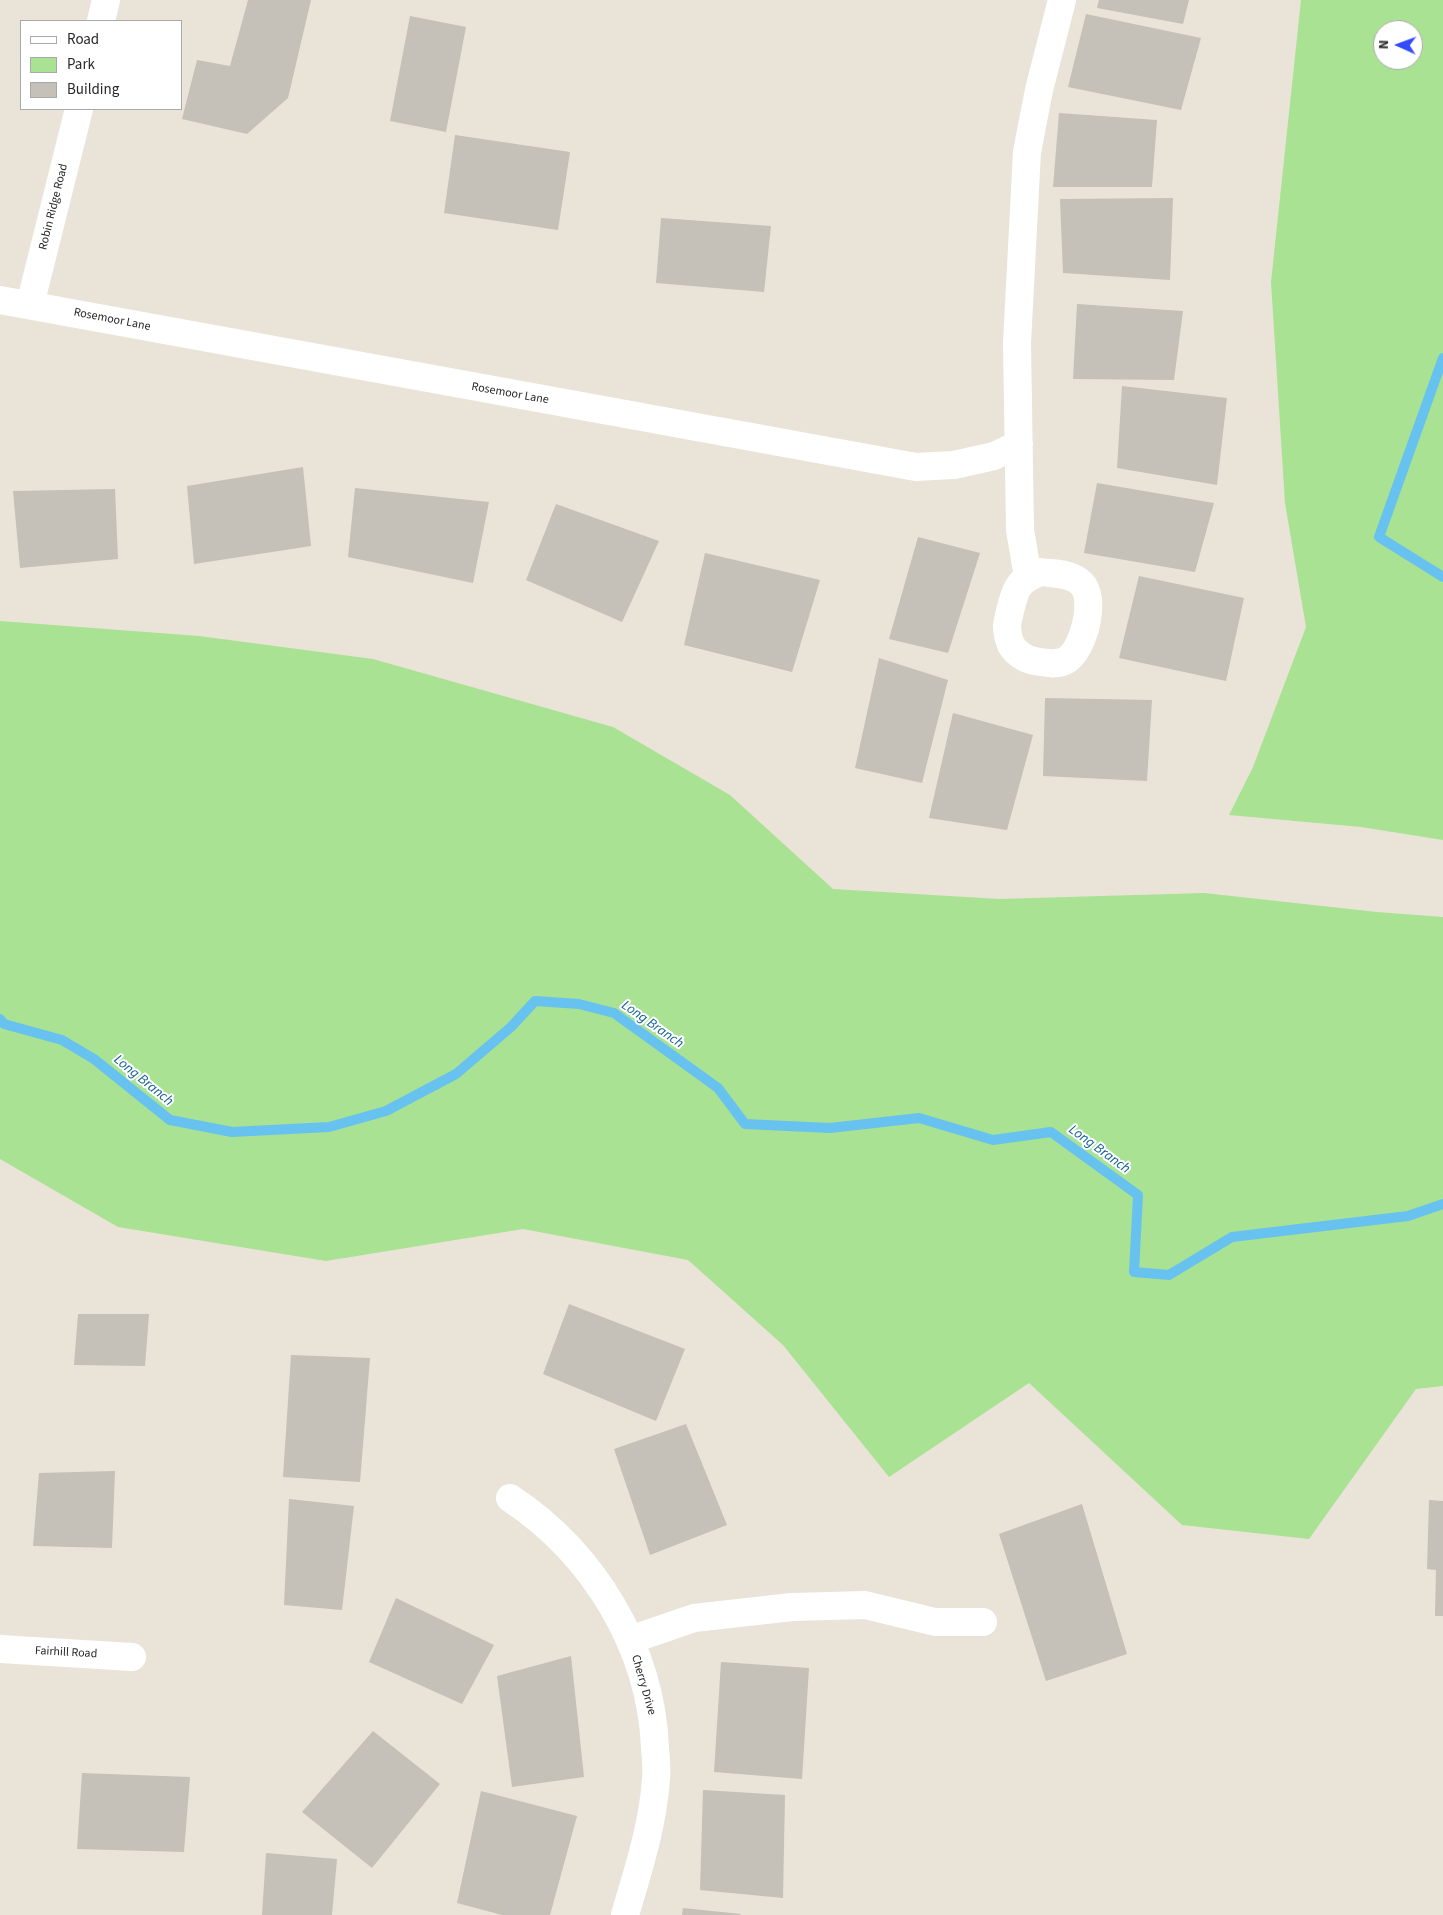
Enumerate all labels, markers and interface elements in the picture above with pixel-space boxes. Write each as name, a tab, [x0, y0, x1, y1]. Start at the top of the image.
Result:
legend	[20, 20, 182, 110]
north arrow	[1373, 20, 1423, 70]
text: Road	[67, 29, 99, 50]
text: N	[1374, 40, 1394, 50]
text: Park	[67, 54, 95, 75]
text: Building	[67, 79, 119, 100]
street label: Robin Ridge Road	[36, 162, 72, 252]
street label: Rosemoor Lane	[72, 305, 152, 335]
street label: Rosemoor Lane	[470, 380, 550, 408]
water label: Long Branch	[618, 997, 686, 1053]
water label: Long Branch	[110, 1052, 176, 1110]
water label: Long Branch	[1065, 1122, 1133, 1178]
street label: Fairhill Road	[34, 1644, 98, 1662]
street label: Cherry Drive	[628, 1653, 658, 1717]

